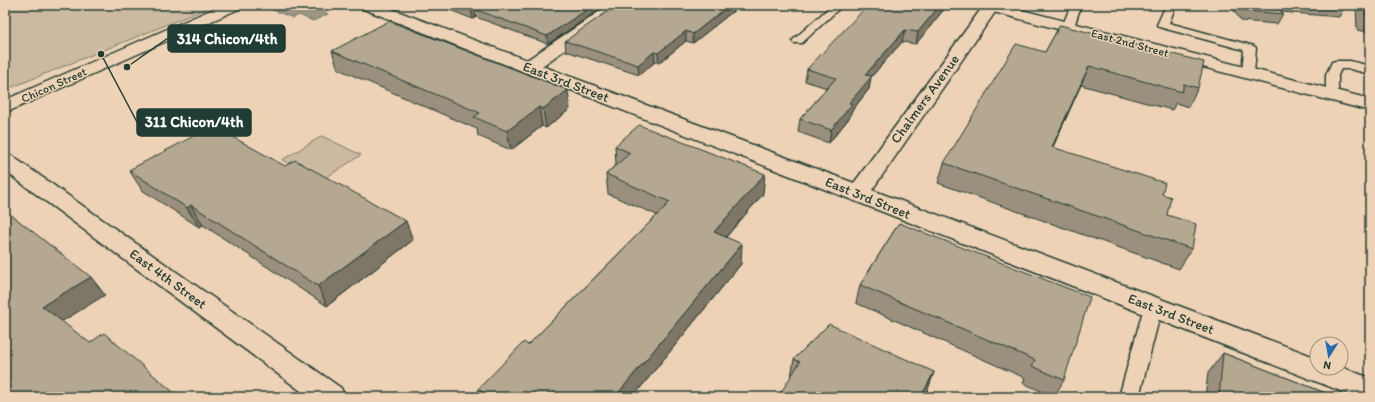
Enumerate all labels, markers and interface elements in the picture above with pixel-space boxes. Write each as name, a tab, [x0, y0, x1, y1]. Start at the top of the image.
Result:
callout: 314 Chicon/4th	[168, 25, 285, 52]
street label: East 2nd Street	[1090, 26, 1171, 60]
text: 314 Chicon/4th	[177, 30, 278, 48]
street label: Chalmers Avenue	[887, 51, 963, 147]
street label: East 3rd Street	[520, 58, 612, 106]
street label: Chicon Street	[19, 64, 89, 106]
callout: 311 Chicon/4th	[137, 109, 251, 136]
text: 311 Chicon/4th	[145, 113, 244, 131]
street label: East 3rd Street	[823, 173, 913, 223]
street label: East 4th Street	[126, 245, 210, 313]
street label: East 3rd Street	[1125, 290, 1217, 338]
north arrow	[1309, 336, 1349, 376]
text: N	[1322, 358, 1332, 372]

